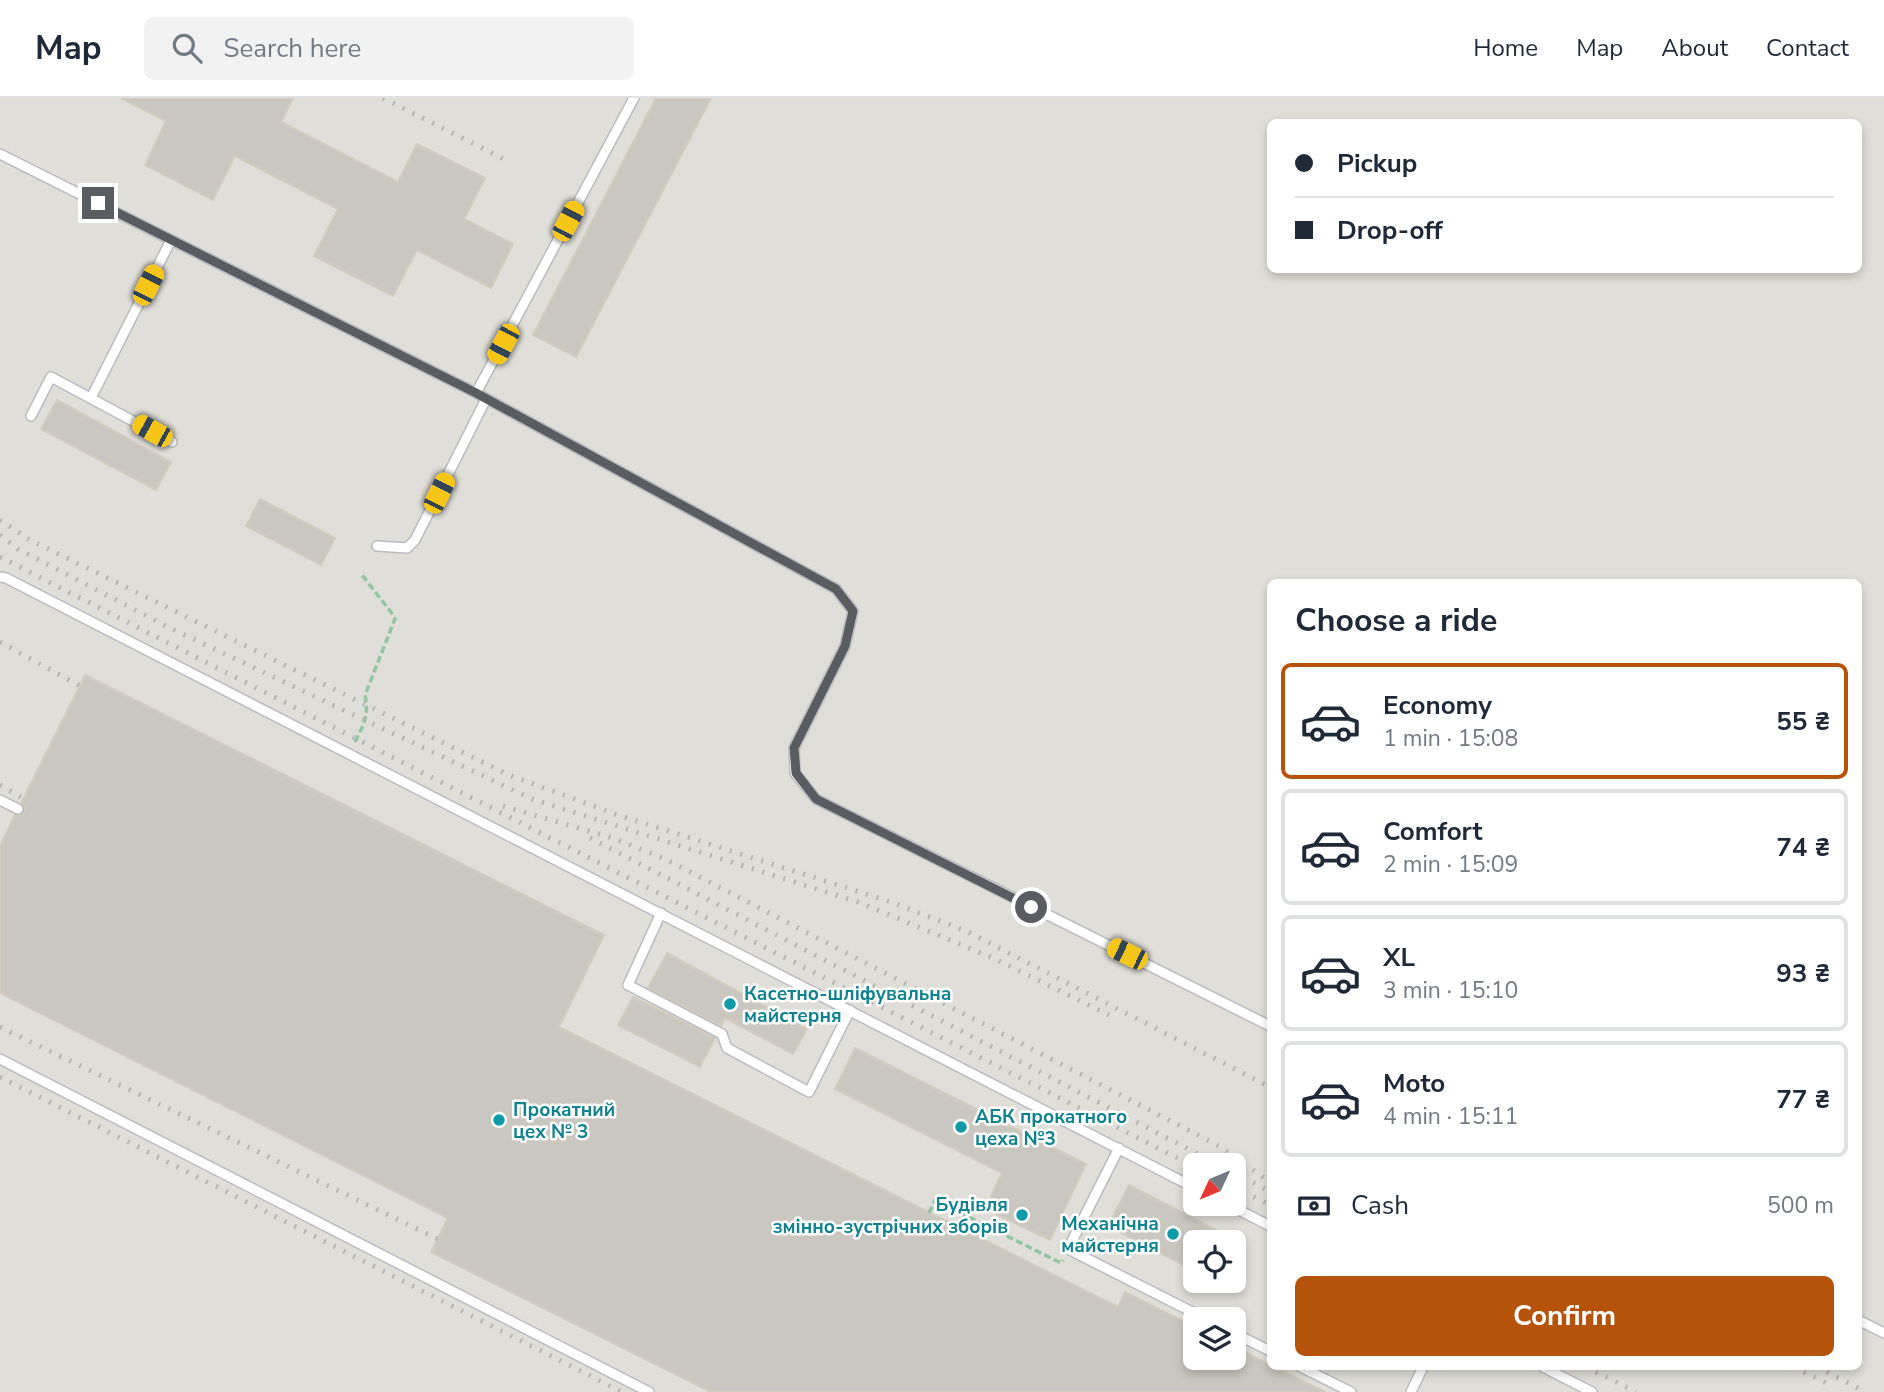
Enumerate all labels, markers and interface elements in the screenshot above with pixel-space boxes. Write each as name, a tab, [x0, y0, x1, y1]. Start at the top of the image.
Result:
search box	[144, 17, 634, 80]
text: Map	[35, 26, 102, 71]
icon: search	[168, 29, 206, 67]
text: Search here	[224, 31, 361, 66]
text: Home	[1473, 32, 1538, 64]
text: Map	[1576, 32, 1623, 64]
text: About	[1661, 32, 1728, 64]
text: Contact	[1766, 32, 1849, 64]
text: Pickup	[1337, 146, 1417, 181]
route end	[82, 187, 114, 219]
car	[549, 198, 588, 244]
text: Drop-off	[1337, 213, 1443, 248]
car	[130, 262, 167, 308]
car	[484, 321, 523, 367]
car	[129, 412, 176, 450]
car	[421, 470, 458, 516]
text: Choose a ride	[1295, 599, 1497, 642]
text: Economy	[1383, 688, 1492, 723]
icon: car	[1299, 690, 1362, 753]
text: 55 ₴	[1776, 704, 1830, 739]
text: 1 min · 15:08	[1383, 723, 1518, 754]
text: Comfort	[1383, 814, 1483, 849]
icon: car	[1299, 816, 1362, 879]
text: 74 ₴	[1776, 830, 1830, 865]
text: 2 min · 15:09	[1383, 849, 1518, 880]
route start	[1015, 891, 1047, 923]
car	[1104, 935, 1151, 973]
text: XL	[1383, 940, 1415, 975]
icon: car	[1299, 942, 1362, 1005]
text: 93 ₴	[1776, 956, 1830, 991]
text: 3 min · 15:10	[1383, 975, 1518, 1006]
place label: Касетно-шліфувальна майстерня	[744, 981, 952, 1029]
marker: Касетно-шліфувальна майстерня	[722, 996, 738, 1012]
text: Moto	[1383, 1066, 1445, 1101]
icon: car	[1299, 1068, 1362, 1131]
text: 77 ₴	[1776, 1082, 1830, 1117]
place label: Прокатний цех № 3	[513, 1097, 615, 1145]
text: 4 min · 15:11	[1383, 1101, 1518, 1132]
place label: АБК прокатного цеха №3	[975, 1104, 1127, 1152]
marker: Прокатний цех № 3	[491, 1112, 507, 1128]
marker: АБК прокатного цеха №3	[953, 1119, 969, 1135]
north arrow	[1183, 1153, 1246, 1216]
map controls	[1183, 1153, 1246, 1370]
icon: cash	[1295, 1187, 1333, 1225]
text: Cash	[1351, 1188, 1409, 1223]
text: 500 m	[1767, 1190, 1834, 1221]
place label: Будівля змінно-зустрічних зборів	[773, 1192, 1008, 1240]
marker: Будівля змінно-зустрічних зборів	[1014, 1207, 1030, 1223]
place label: Механічна майстерня	[1061, 1211, 1159, 1259]
marker: Механічна майстерня	[1165, 1226, 1181, 1242]
button: locate	[1183, 1230, 1246, 1293]
button: Confirm	[1295, 1276, 1834, 1356]
button: layers	[1183, 1307, 1246, 1370]

